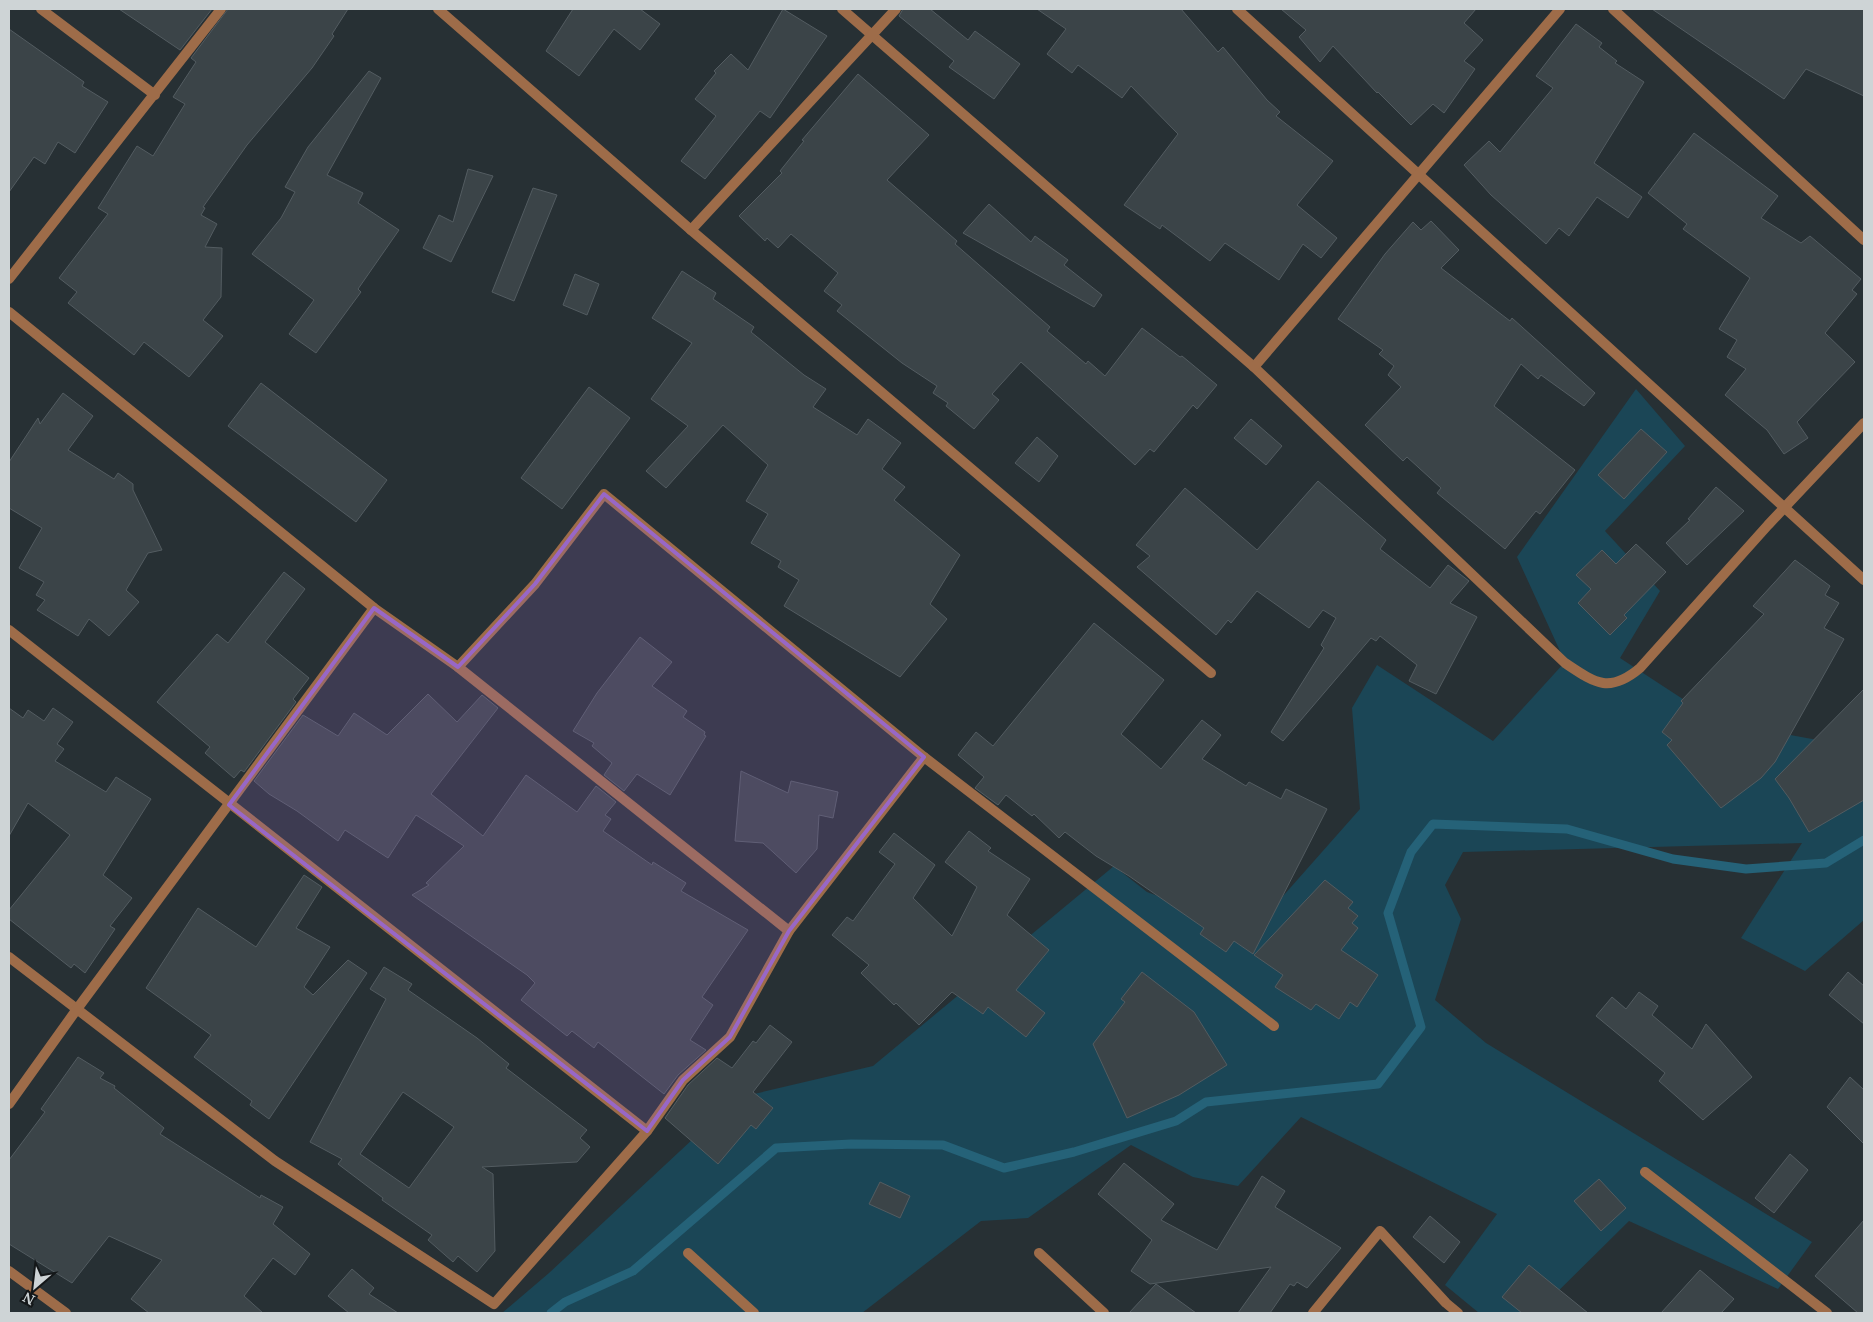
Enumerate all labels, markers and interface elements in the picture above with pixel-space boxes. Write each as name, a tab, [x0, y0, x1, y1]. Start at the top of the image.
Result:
north arrow	[10, 1262, 60, 1312]
text: N	[19, 1288, 38, 1310]

